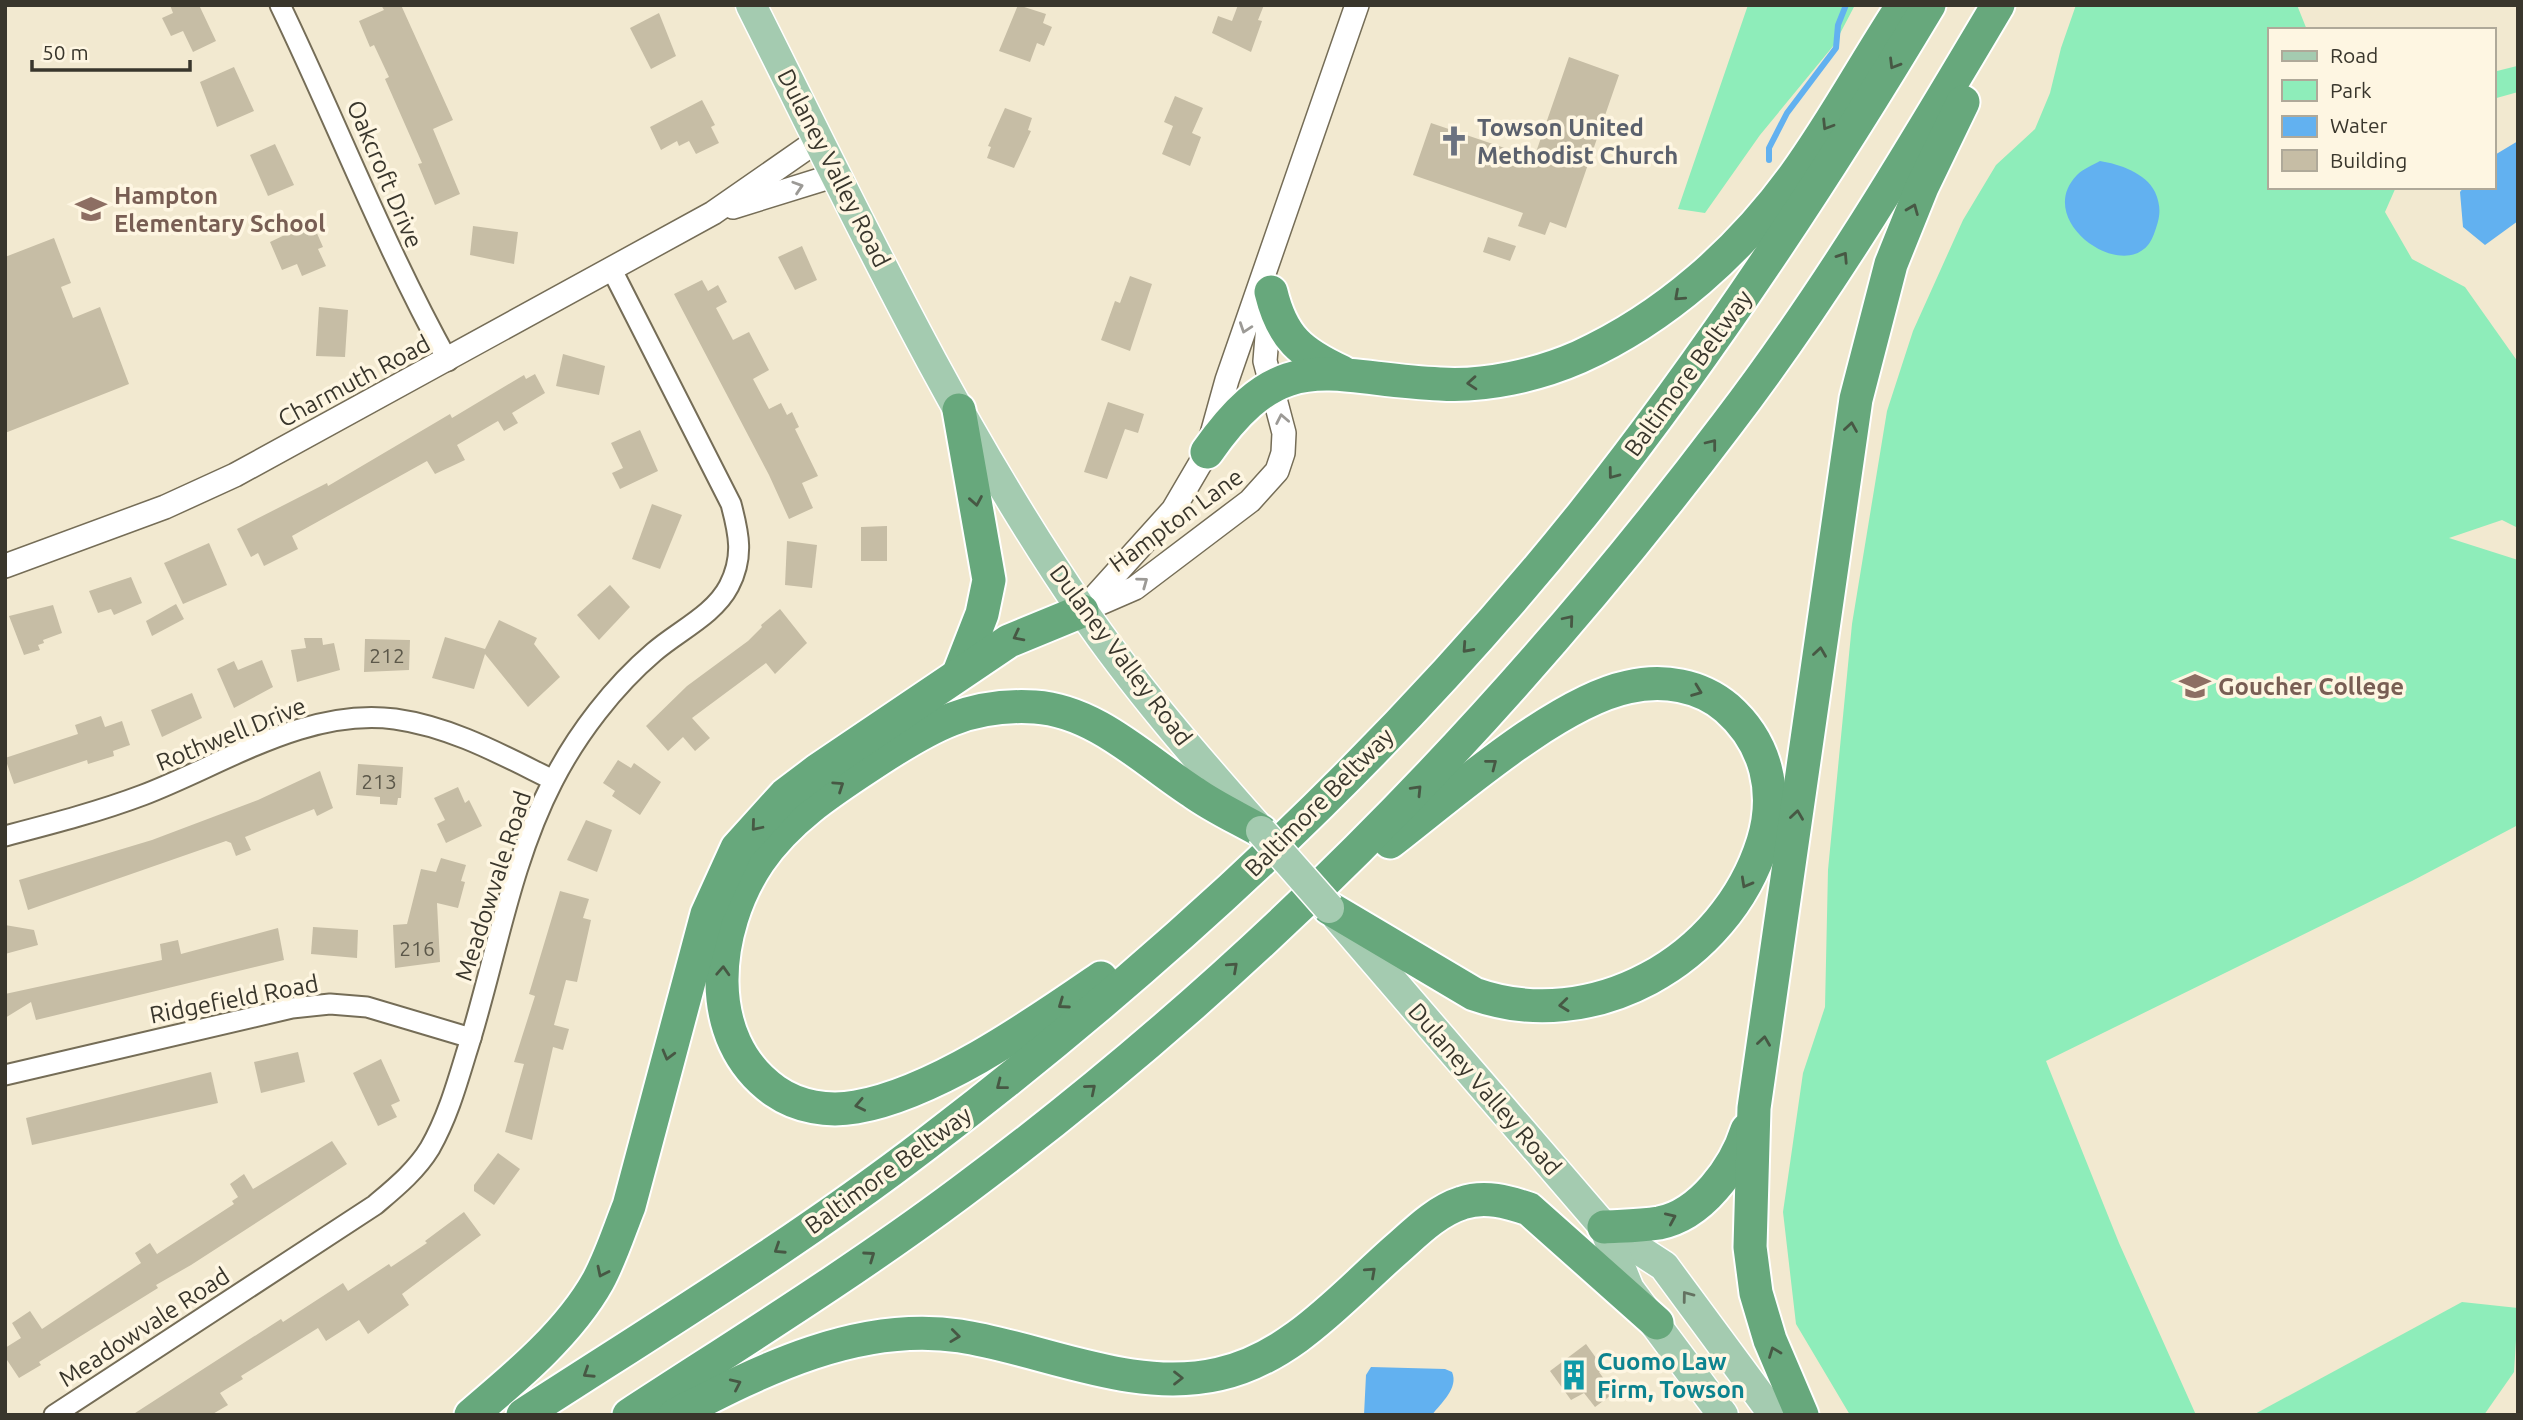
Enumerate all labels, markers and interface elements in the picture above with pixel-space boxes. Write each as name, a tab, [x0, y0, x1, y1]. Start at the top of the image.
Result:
scale bar	[32, 28, 189, 72]
legend	[2268, 28, 2495, 189]
text: 50 m	[42, 40, 89, 64]
text: Road	[2330, 43, 2378, 67]
one-way arrow	[1889, 56, 1902, 69]
street label: Dulaney Valley Road	[772, 64, 896, 272]
text: Park	[2330, 78, 2372, 102]
street label: Oakcroft Drive	[342, 96, 428, 252]
text: Water	[2330, 113, 2388, 137]
place label: Towson United Methodist Church	[1477, 114, 1678, 169]
one-way arrow	[1822, 117, 1835, 130]
church icon: Towson United Methodist Church	[1437, 124, 1471, 158]
text: Building	[2330, 148, 2407, 172]
one-way arrow	[791, 181, 804, 195]
place label: Hampton Elementary School	[114, 182, 326, 237]
school or university icon: Hampton Elementary School	[74, 192, 108, 226]
one-way arrow	[1905, 203, 1919, 215]
one-way arrow	[1834, 252, 1847, 265]
street label: Baltimore Beltway	[1619, 284, 1757, 461]
one-way arrow	[1674, 288, 1687, 300]
one-way arrow	[1239, 322, 1253, 334]
street label: Charmuth Road	[273, 330, 435, 432]
one-way arrow	[1467, 375, 1478, 390]
one-way arrow	[1275, 413, 1290, 425]
one-way arrow	[1843, 421, 1858, 433]
one-way arrow	[1704, 439, 1717, 451]
street label: Hampton Lane	[1104, 463, 1248, 577]
one-way arrow	[1609, 466, 1621, 478]
one-way arrow	[968, 495, 983, 507]
street label: Dulaney Valley Road	[1044, 560, 1198, 750]
one-way arrow	[1136, 578, 1148, 590]
one-way arrow	[1561, 616, 1573, 629]
one-way arrow	[1013, 627, 1026, 641]
one-way arrow	[1463, 640, 1476, 653]
house number: 212	[369, 643, 405, 667]
one-way arrow	[1812, 647, 1827, 658]
school or university icon: Goucher College	[2178, 669, 2212, 703]
place label: Goucher College	[2218, 673, 2404, 700]
one-way arrow	[1690, 683, 1702, 697]
street label: Rothwell Drive	[152, 692, 310, 776]
street label: Baltimore Beltway	[1239, 722, 1399, 882]
one-way arrow	[1484, 759, 1497, 772]
house number: 213	[361, 769, 397, 793]
one-way arrow	[832, 781, 845, 794]
one-way arrow	[1409, 785, 1422, 798]
street label: Meadowvale Road	[450, 788, 536, 984]
one-way arrow	[1789, 810, 1804, 821]
one-way arrow	[751, 818, 764, 830]
one-way arrow	[1741, 876, 1754, 889]
house number: 216	[399, 936, 435, 960]
one-way arrow	[1225, 963, 1238, 976]
one-way arrow	[715, 965, 730, 976]
street label: Ridgefield Road	[147, 969, 321, 1029]
one-way arrow	[1058, 996, 1071, 1008]
one-way arrow	[1558, 997, 1569, 1012]
street label: Dulaney Valley Road	[1403, 998, 1567, 1180]
one-way arrow	[1756, 1035, 1771, 1046]
one-way arrow	[662, 1049, 676, 1061]
one-way arrow	[997, 1076, 1009, 1089]
one-way arrow	[1082, 1085, 1095, 1097]
one-way arrow	[854, 1097, 866, 1112]
street label: Baltimore Beltway	[800, 1101, 977, 1239]
one-way arrow	[1664, 1212, 1676, 1226]
one-way arrow	[773, 1240, 786, 1253]
one-way arrow	[862, 1252, 875, 1264]
street label: Meadowvale Road	[54, 1262, 234, 1392]
one-way arrow	[596, 1265, 610, 1277]
one-way arrow	[1363, 1267, 1376, 1280]
one-way arrow	[1682, 1291, 1695, 1304]
one-way arrow	[950, 1328, 961, 1343]
one-way arrow	[1769, 1347, 1783, 1359]
place label: Cuomo Law Firm, Towson	[1597, 1348, 1745, 1403]
building icon: Cuomo Law Firm, Towson	[1557, 1358, 1591, 1392]
one-way arrow	[583, 1364, 596, 1377]
one-way arrow	[1173, 1370, 1184, 1386]
one-way arrow	[729, 1379, 742, 1393]

